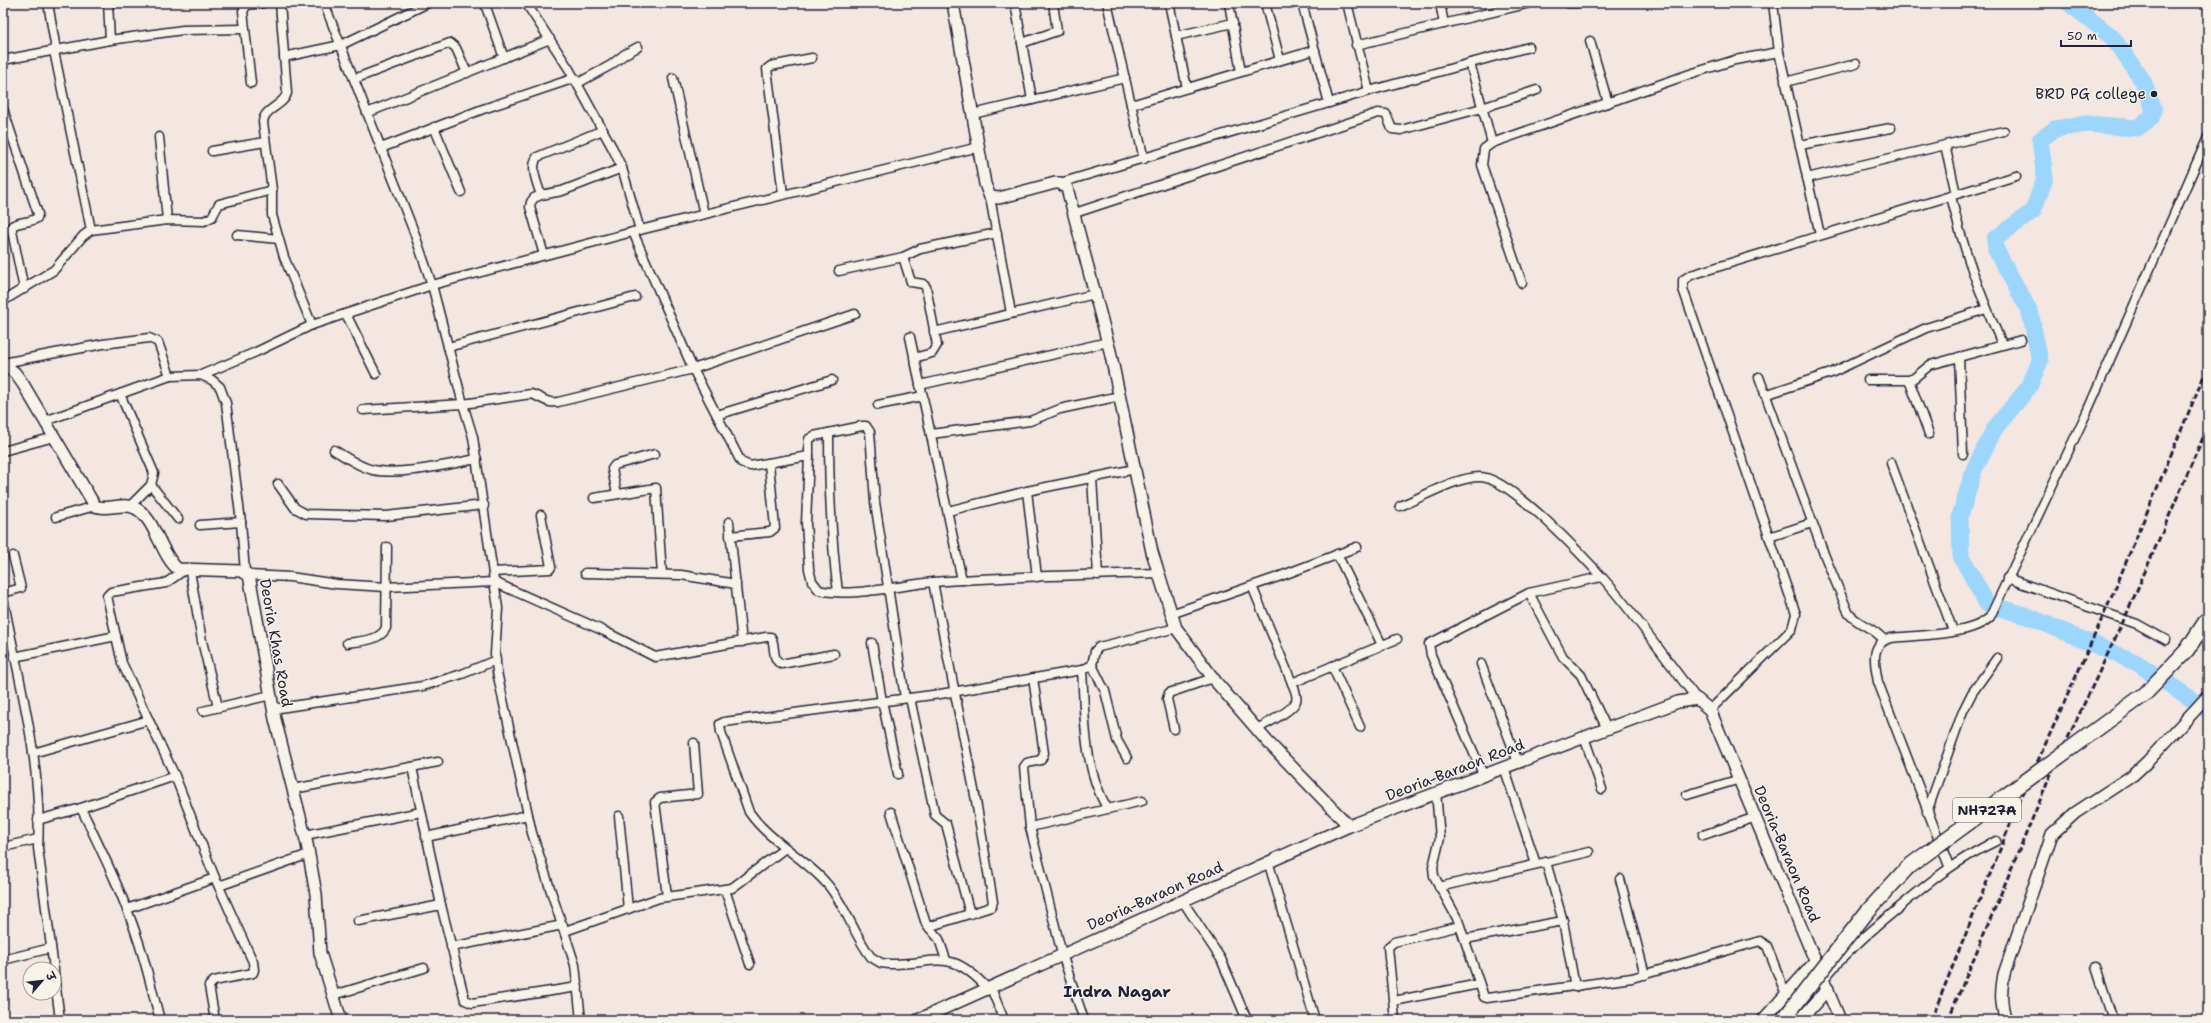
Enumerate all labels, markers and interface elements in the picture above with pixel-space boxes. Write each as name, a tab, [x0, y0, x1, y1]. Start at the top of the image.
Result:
scale bar	[2061, 22, 2131, 48]
text: 50 m	[2067, 28, 2097, 44]
place label: BRD PG college	[2035, 84, 2146, 104]
marker: BRD PG college	[2149, 89, 2159, 99]
street label: Deoria Khas Road	[255, 577, 297, 709]
street label: Deoria-Baraon Road	[1383, 734, 1528, 806]
street label: Deoria-Baraon Road	[1749, 783, 1825, 926]
road number: NH727A	[1953, 798, 2021, 822]
street label: Deoria-Baraon Road	[1084, 857, 1227, 935]
north arrow	[22, 961, 62, 1001]
text: उ	[42, 969, 60, 985]
district label: Indra Nagar	[1063, 981, 1171, 1002]

